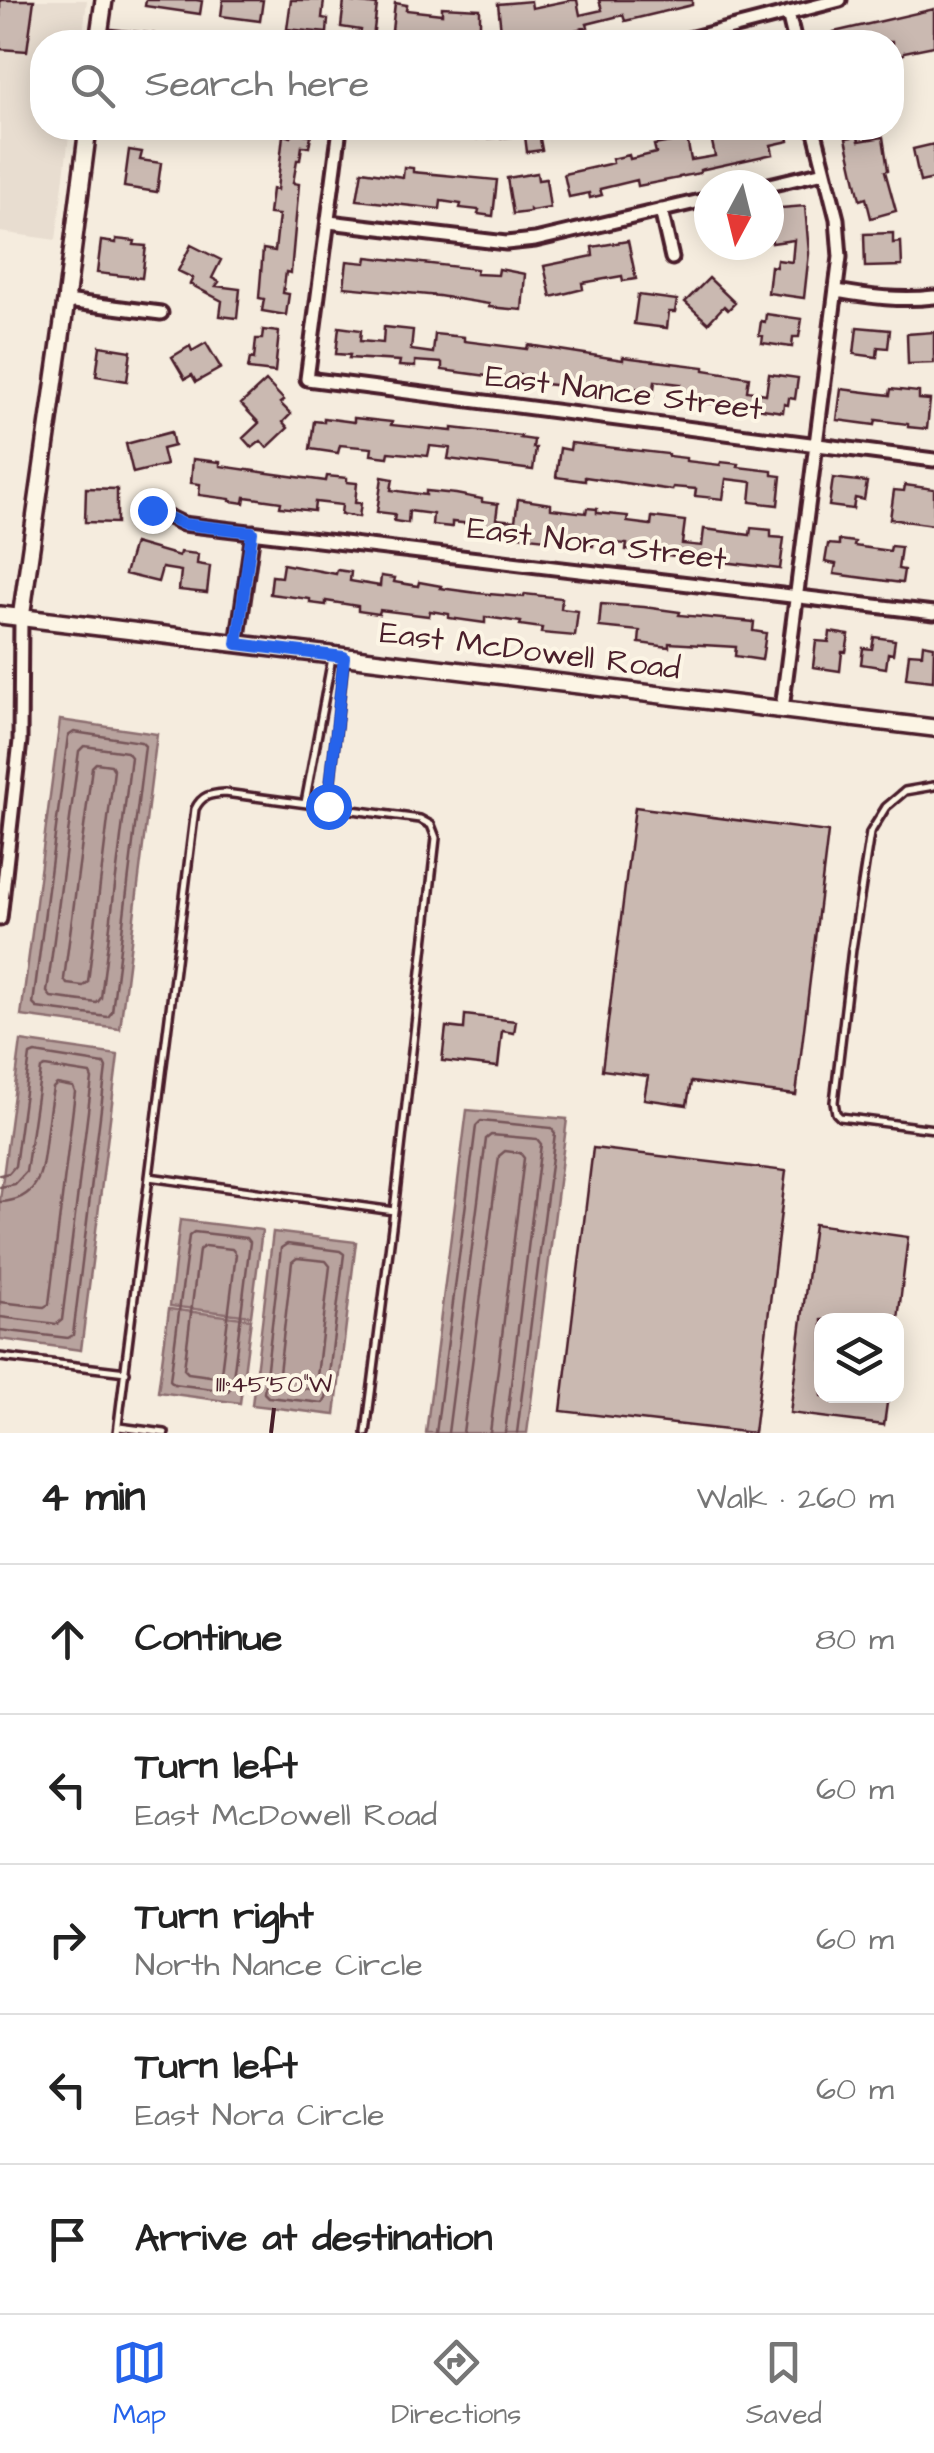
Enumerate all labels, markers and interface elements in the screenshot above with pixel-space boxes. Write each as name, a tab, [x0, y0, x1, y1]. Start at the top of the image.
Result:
search box	[30, 30, 904, 140]
icon: search	[65, 58, 120, 113]
text: Search here	[145, 59, 369, 111]
north arrow	[694, 170, 784, 260]
street label: East Nance Street	[483, 354, 765, 432]
route end	[130, 488, 176, 534]
street label: East Nora Street	[465, 506, 729, 582]
street label: East McDowell Road	[377, 610, 683, 692]
route start	[306, 784, 352, 830]
map controls	[814, 1313, 904, 1403]
button: layers	[814, 1313, 904, 1403]
text: 111°45'50"W	[216, 1367, 333, 1402]
text: 4 min	[40, 1469, 145, 1527]
text: Walk · 260 m	[697, 1476, 894, 1521]
icon: ahead	[40, 1612, 95, 1667]
text: Continue	[135, 1613, 282, 1665]
text: 80 m	[815, 1617, 894, 1662]
text: Turn left	[135, 1741, 298, 1793]
icon: left	[40, 1762, 95, 1817]
text: 60 m	[816, 1767, 894, 1812]
text: East McDowell Road	[135, 1793, 437, 1838]
text: Turn right	[135, 1891, 314, 1943]
icon: right	[40, 1912, 95, 1967]
text: 60 m	[816, 1917, 894, 1962]
text: North Nance Circle	[135, 1943, 423, 1988]
text: Turn left	[135, 2041, 298, 2093]
icon: left	[40, 2062, 95, 2117]
text: 60 m	[816, 2067, 894, 2112]
text: East Nora Circle	[135, 2093, 385, 2138]
icon: arrive	[40, 2212, 95, 2267]
text: Arrive at destination	[135, 2213, 492, 2265]
tab: Map	[112, 2335, 167, 2434]
tab: Directions	[391, 2335, 521, 2434]
tab: Saved	[746, 2335, 822, 2434]

